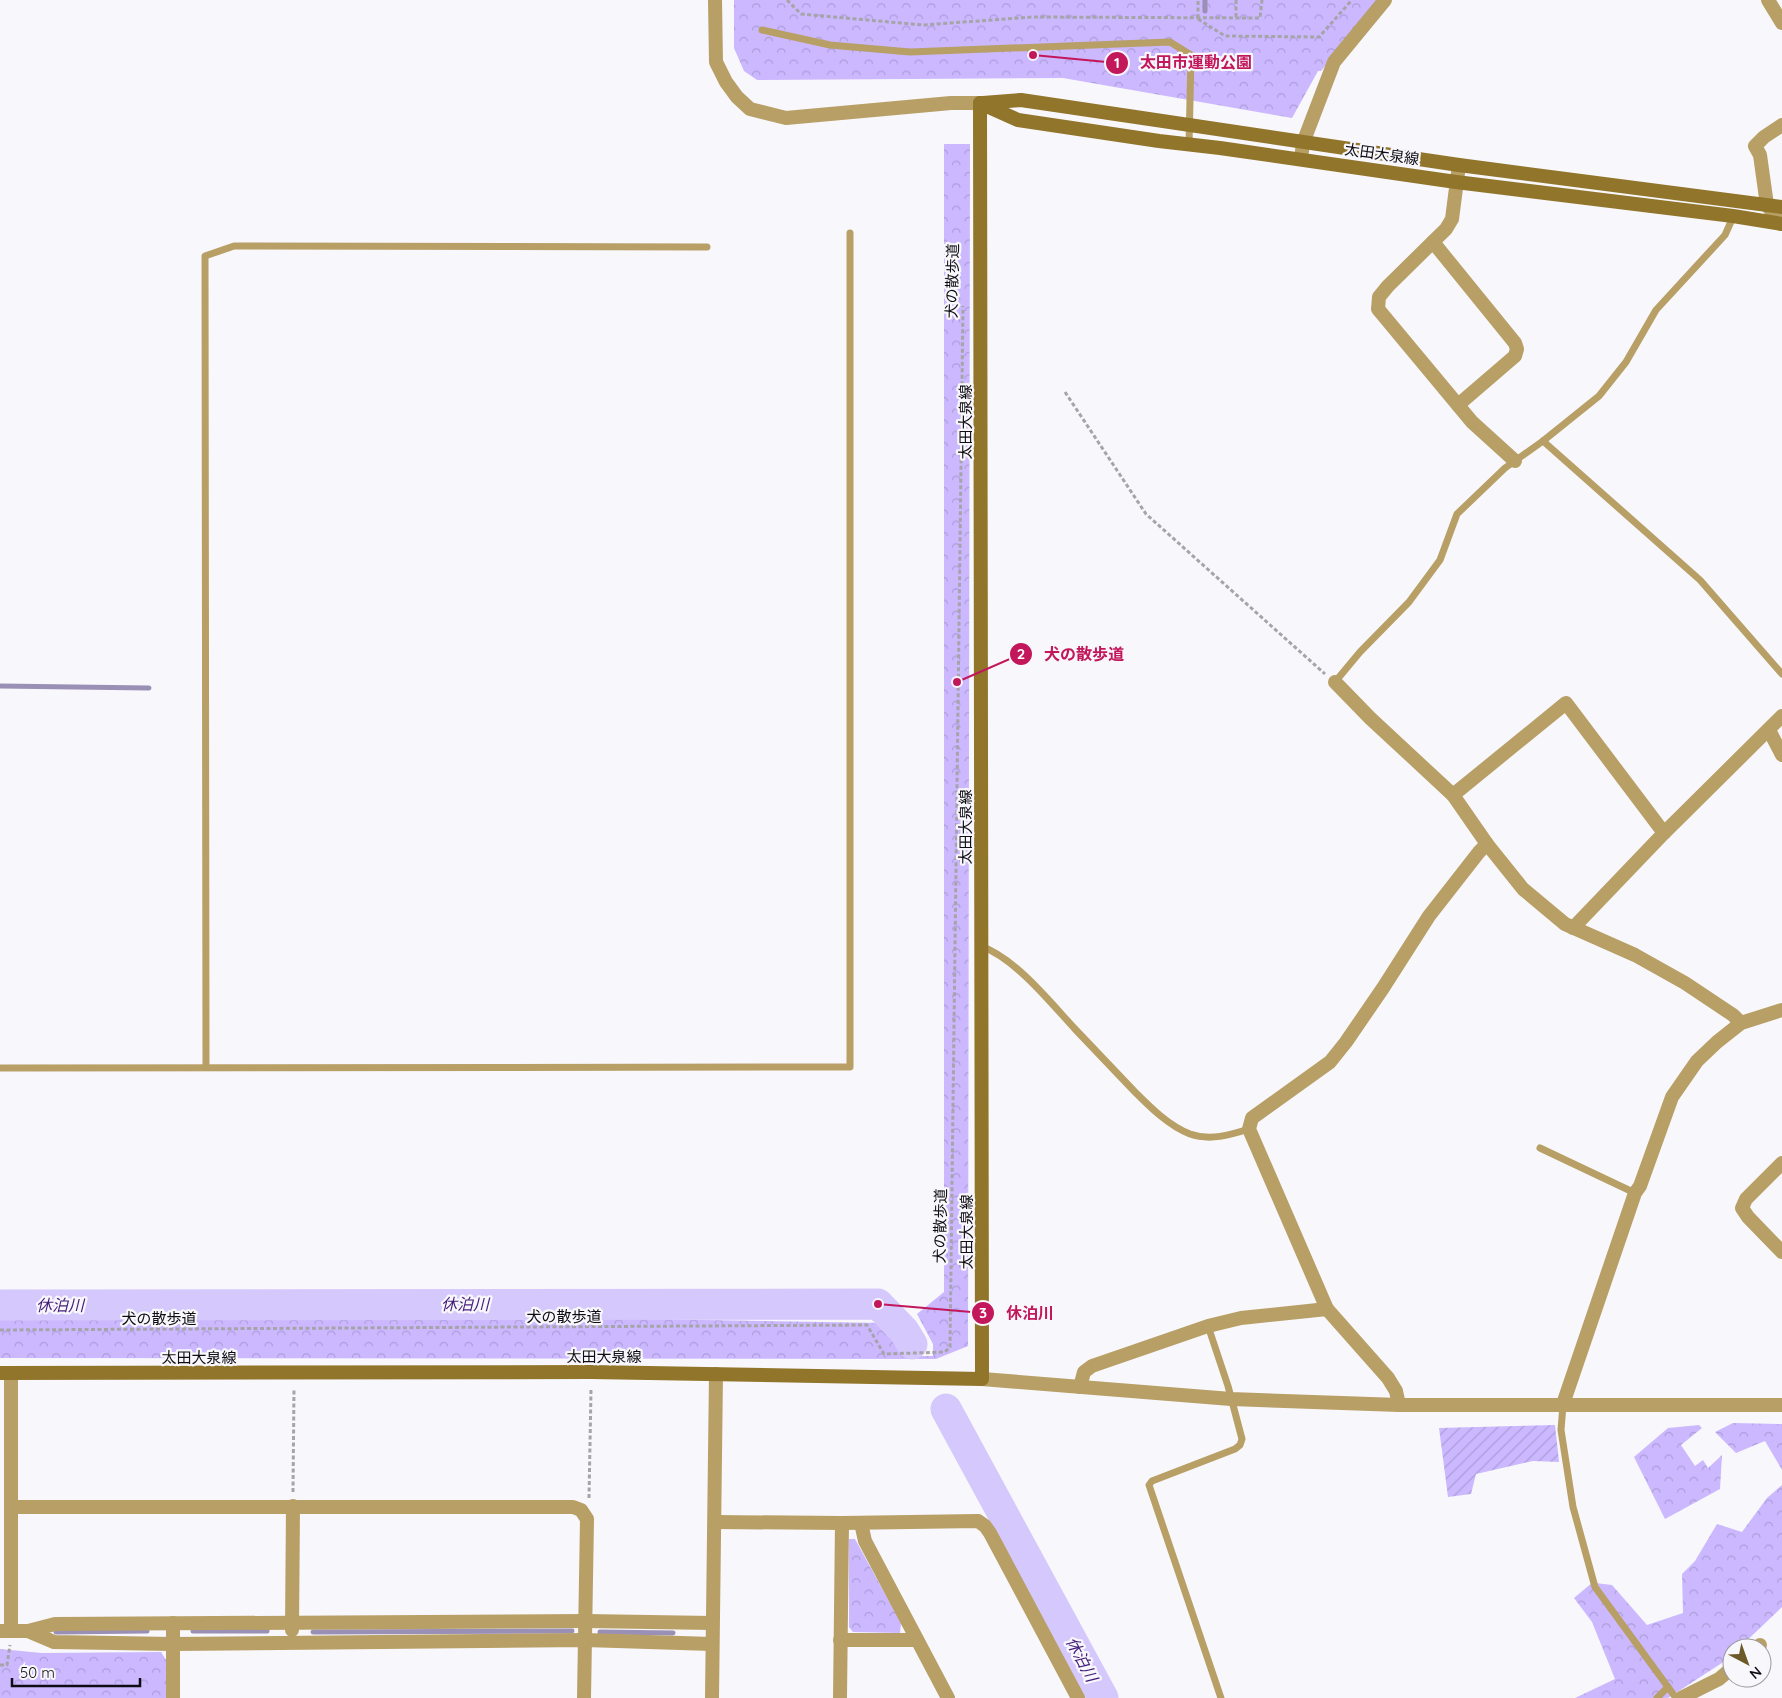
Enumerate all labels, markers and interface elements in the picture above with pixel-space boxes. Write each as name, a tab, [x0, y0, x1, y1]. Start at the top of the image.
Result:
callout: 太田市運動公園	[1105, 47, 1262, 78]
text: 太田市運動公園	[1140, 52, 1252, 72]
text: 1	[1114, 53, 1120, 72]
street label: 太田大泉線	[1344, 139, 1420, 169]
street label: 犬の散歩道	[942, 243, 962, 319]
street label: 太田大泉線	[956, 384, 975, 460]
callout: 犬の散歩道	[1009, 639, 1134, 670]
text: 2	[1017, 644, 1025, 663]
text: 犬の散歩道	[1044, 644, 1124, 664]
street label: 太田大泉線	[956, 789, 975, 865]
street label: 犬の散歩道	[930, 1188, 950, 1264]
street label: 太田大泉線	[957, 1194, 976, 1270]
water label: 休泊川	[441, 1294, 491, 1314]
water label: 休泊川	[36, 1295, 86, 1315]
callout: 休泊川	[971, 1298, 1064, 1329]
text: 3	[979, 1303, 987, 1322]
text: 休泊川	[1006, 1303, 1054, 1323]
street label: 犬の散歩道	[526, 1307, 602, 1326]
street label: 犬の散歩道	[121, 1309, 197, 1328]
street label: 太田大泉線	[566, 1347, 642, 1366]
street label: 太田大泉線	[161, 1348, 237, 1367]
water label: 休泊川	[1062, 1633, 1103, 1687]
north arrow	[1722, 1638, 1772, 1688]
scale bar	[12, 1656, 140, 1688]
text: 50 m	[20, 1663, 55, 1682]
text: N	[1746, 1663, 1765, 1683]

